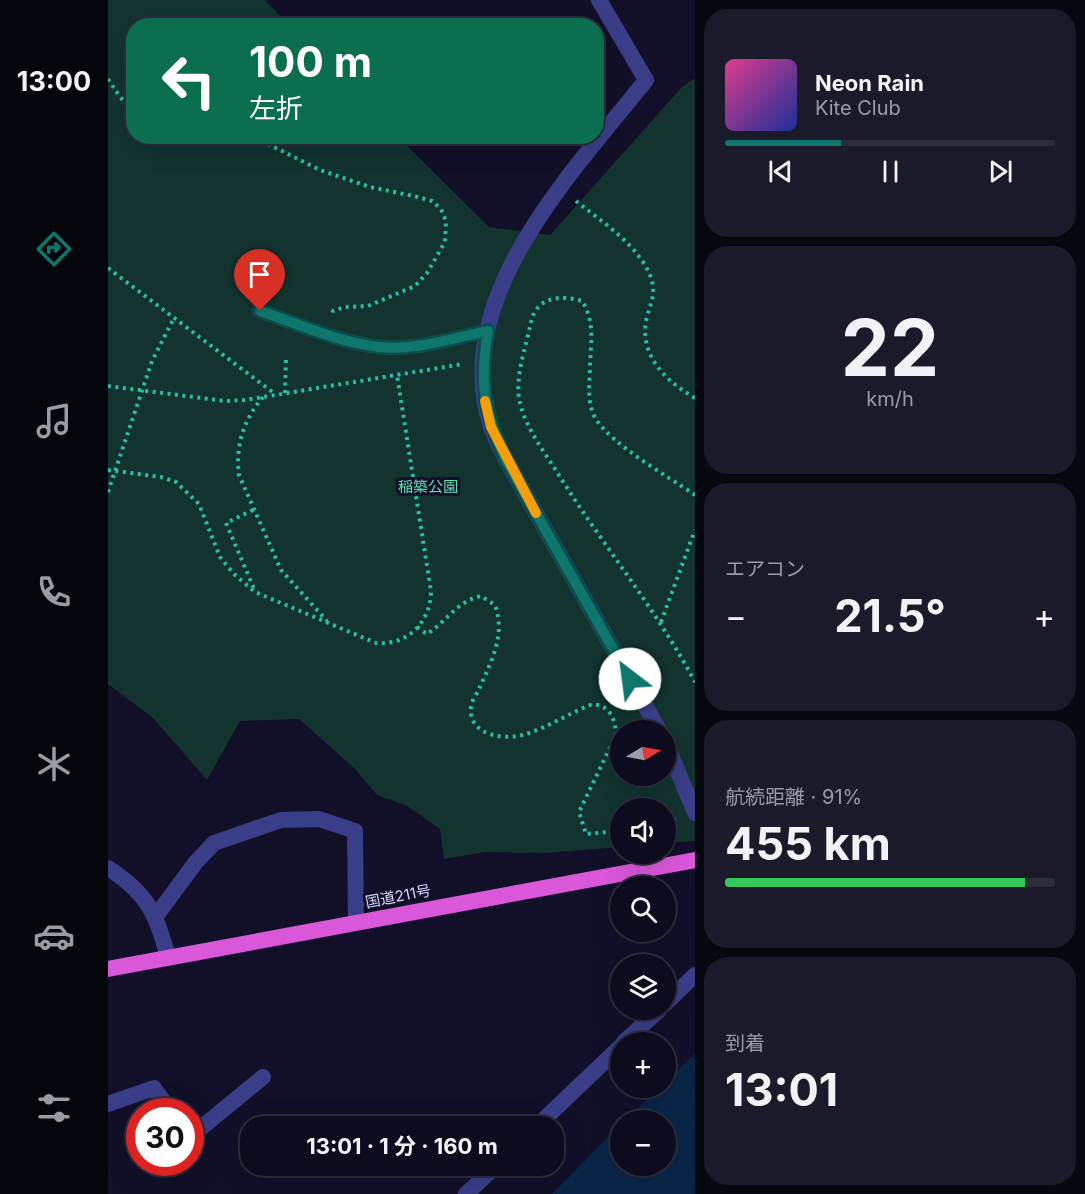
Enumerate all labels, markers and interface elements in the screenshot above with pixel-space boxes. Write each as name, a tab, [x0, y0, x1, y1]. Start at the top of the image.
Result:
text: 100 m	[249, 36, 372, 87]
icon: left	[150, 42, 228, 120]
text: 13:00	[17, 65, 91, 98]
text: Neon Rain	[815, 70, 924, 96]
text: 左折	[249, 92, 303, 125]
text: Kite Club	[815, 96, 901, 120]
icon: previous	[764, 155, 797, 188]
icon: pause	[874, 155, 907, 188]
icon: next	[984, 155, 1017, 188]
icon: directions	[33, 228, 75, 270]
pin	[234, 249, 285, 311]
icon: arrive	[243, 258, 276, 291]
text: 22	[841, 300, 939, 395]
text: km/h	[866, 387, 914, 411]
icon: music	[33, 400, 75, 442]
park label: 稲築公園	[398, 477, 458, 496]
text: エアコン	[725, 557, 805, 581]
icon: phone	[33, 571, 75, 613]
text: 21.5°	[834, 588, 946, 643]
text: −	[725, 596, 747, 636]
text: +	[1033, 596, 1055, 636]
position arrow	[598, 647, 662, 711]
north arrow	[610, 720, 676, 786]
map controls	[610, 720, 676, 1176]
icon: climate	[33, 743, 75, 785]
text: 航続距離 · 91%	[725, 785, 862, 809]
button: sound	[610, 798, 676, 864]
text: 455 km	[725, 816, 891, 871]
button: search	[610, 876, 676, 942]
street label: 国道211号	[364, 880, 432, 912]
icon: car	[33, 915, 75, 957]
button: layers	[610, 954, 676, 1020]
text: 到着	[725, 1031, 765, 1055]
button: +	[610, 1032, 676, 1098]
text: 13:01	[725, 1062, 838, 1117]
icon: filters	[33, 1087, 75, 1129]
speed limit sign: 30	[126, 1098, 204, 1176]
button: −	[610, 1110, 676, 1176]
text: 13:01 · 1 分 · 160 m	[306, 1133, 498, 1159]

